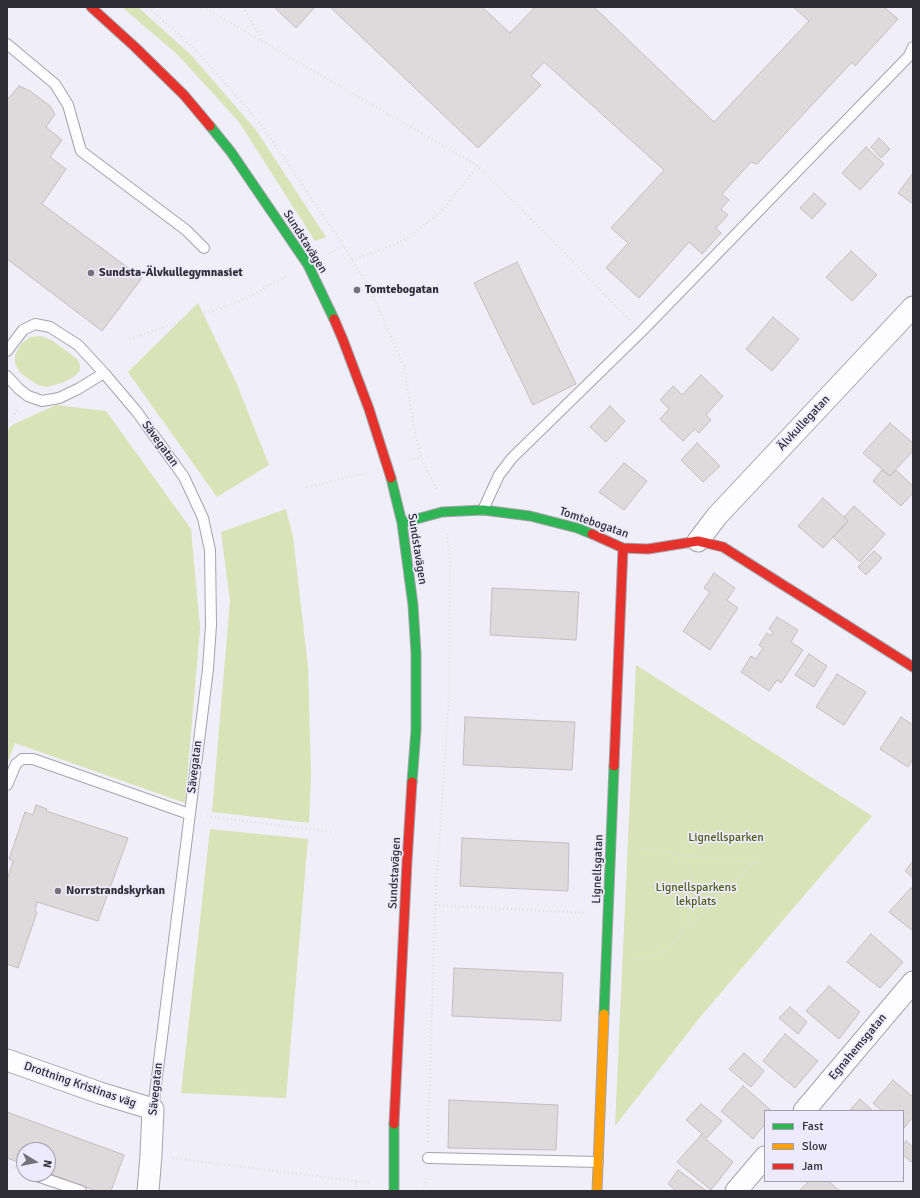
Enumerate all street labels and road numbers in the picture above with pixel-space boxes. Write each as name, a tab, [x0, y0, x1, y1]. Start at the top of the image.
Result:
street label: Sundstavägen	[280, 208, 330, 276]
street label: Älvkullegatan	[775, 392, 833, 454]
street label: Sävegatan	[139, 418, 181, 470]
street label: Tomtebogatan	[557, 504, 631, 542]
street label: Sundstavägen	[404, 512, 430, 586]
street label: Sävegatan	[185, 740, 205, 794]
street label: Lignellsgatan	[590, 834, 606, 904]
street label: Sundstavägen	[386, 837, 404, 909]
street label: Egnahemsgatan	[826, 1011, 890, 1083]
street label: Drottning Kristinas väg	[22, 1059, 138, 1111]
street label: Sävegatan	[146, 1062, 166, 1116]

